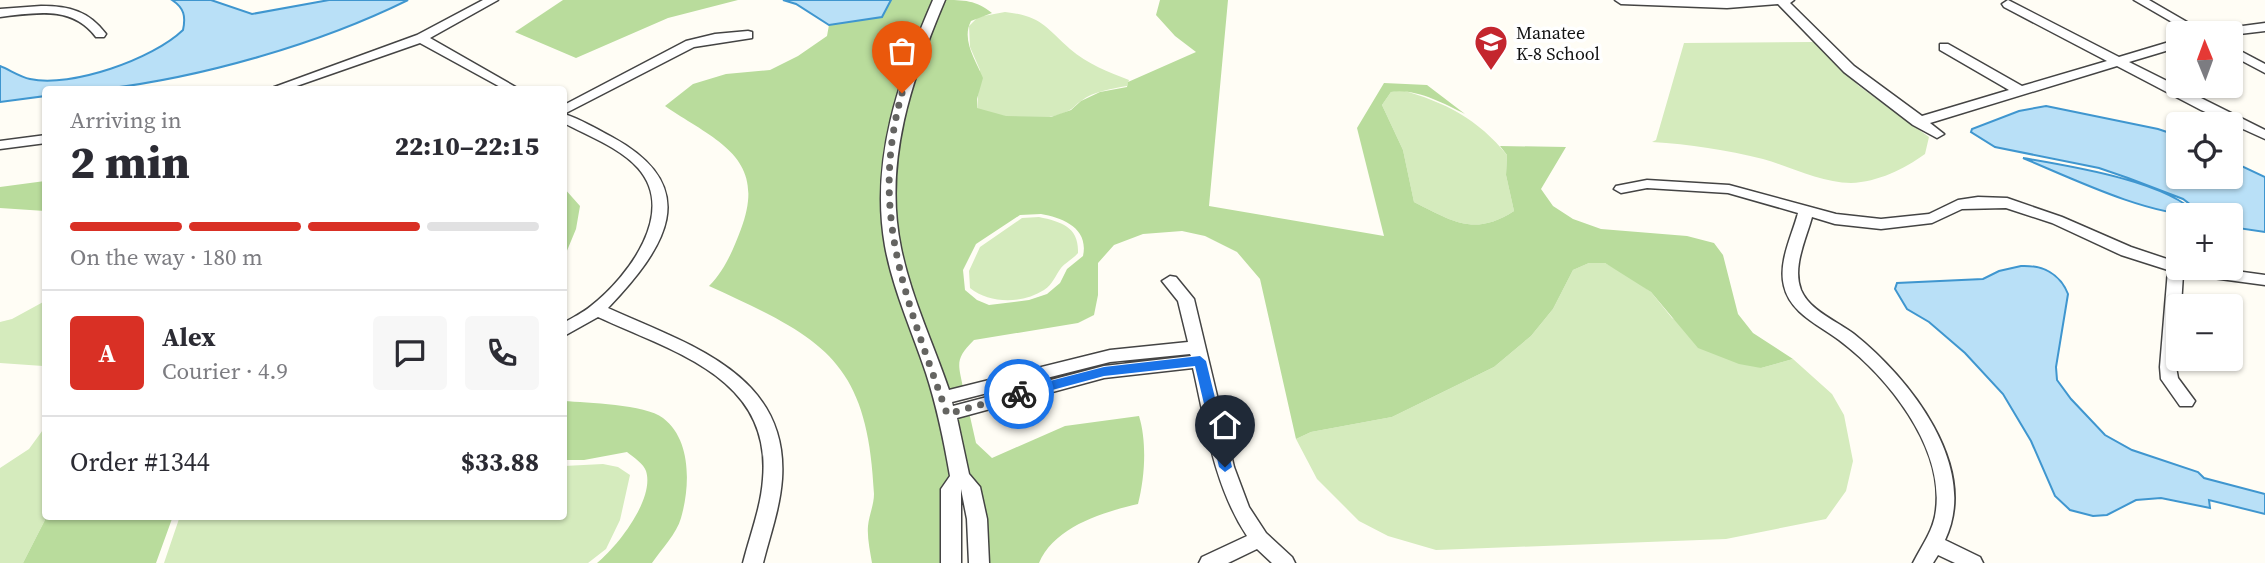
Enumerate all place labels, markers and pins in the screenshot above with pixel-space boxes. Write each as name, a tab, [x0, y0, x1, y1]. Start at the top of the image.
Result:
place label: Manatee K-8 School	[1516, 20, 1600, 66]
pin	[872, 21, 932, 93]
school or university icon: Manatee K-8 School	[1472, 23, 1510, 72]
pin	[1195, 395, 1255, 467]

